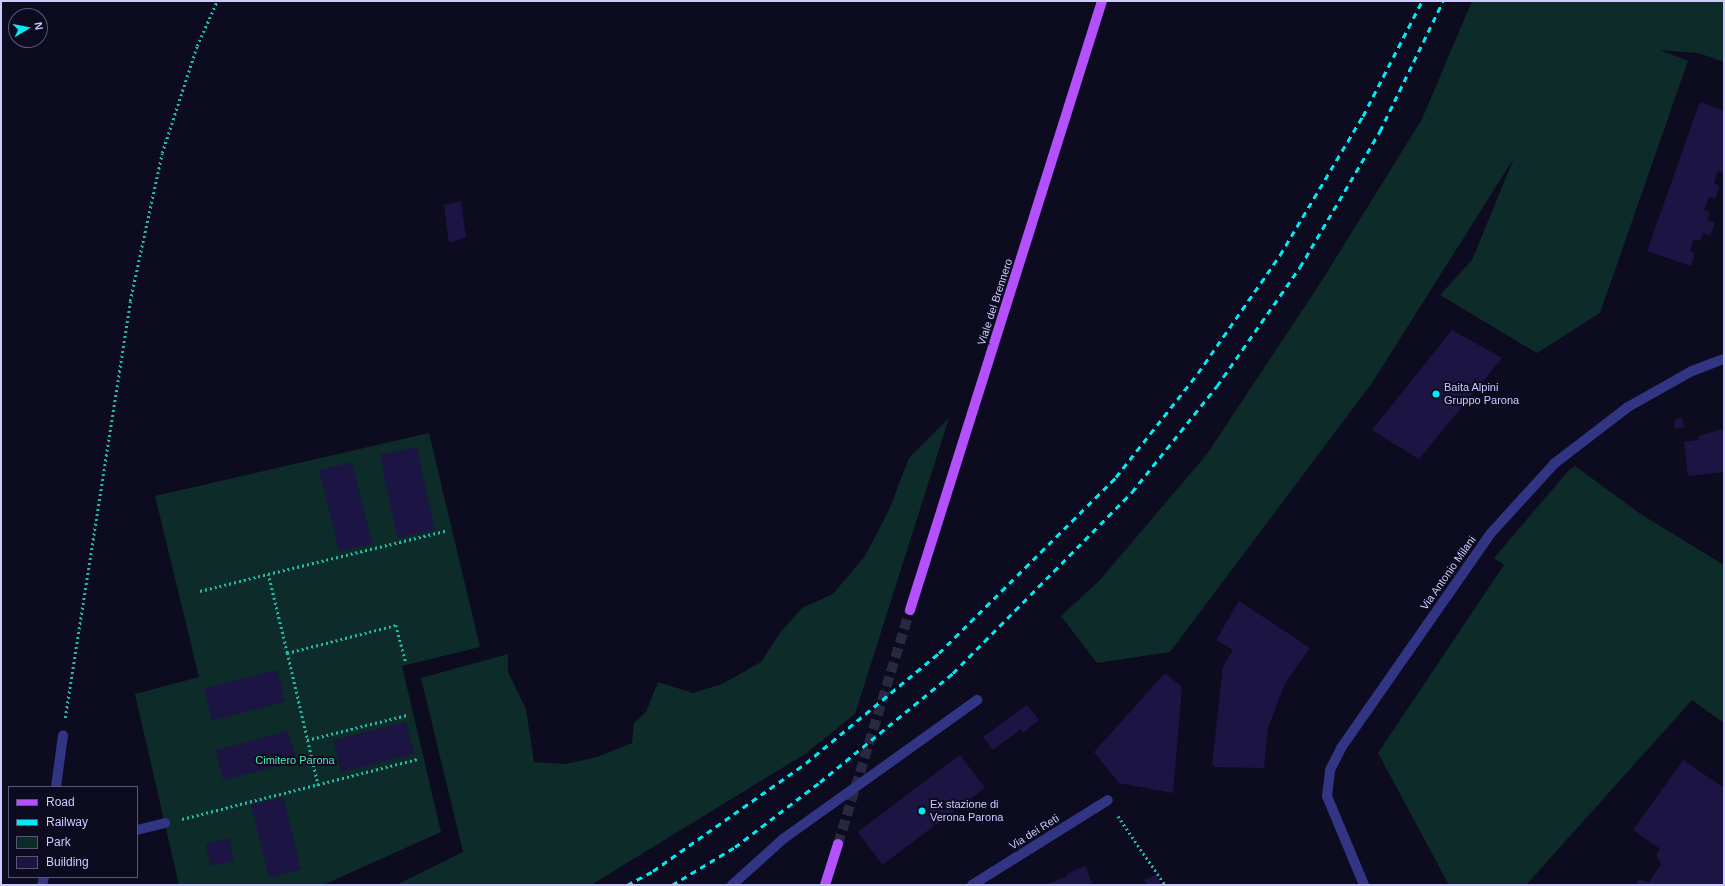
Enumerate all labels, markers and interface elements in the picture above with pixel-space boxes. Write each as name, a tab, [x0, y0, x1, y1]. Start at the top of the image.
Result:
north arrow	[8, 8, 48, 48]
text: N	[32, 21, 45, 31]
street label: Viale del Brennero	[975, 257, 1015, 347]
place label: Baita Alpini Gruppo Parona	[1444, 381, 1519, 407]
marker: Baita Alpini Gruppo Parona	[1431, 389, 1441, 399]
street label: Via Antonio Milani	[1417, 533, 1479, 613]
park label: Cimitero Parona	[255, 753, 335, 767]
legend	[8, 786, 138, 878]
text: Road	[46, 795, 75, 809]
place label: Ex stazione di Verona Parona	[930, 798, 1003, 824]
marker: Ex stazione di Verona Parona	[917, 806, 927, 816]
street label: Via dei Reti	[1007, 812, 1061, 852]
text: Railway	[46, 815, 88, 829]
text: Park	[46, 835, 71, 849]
text: Building	[46, 855, 89, 869]

